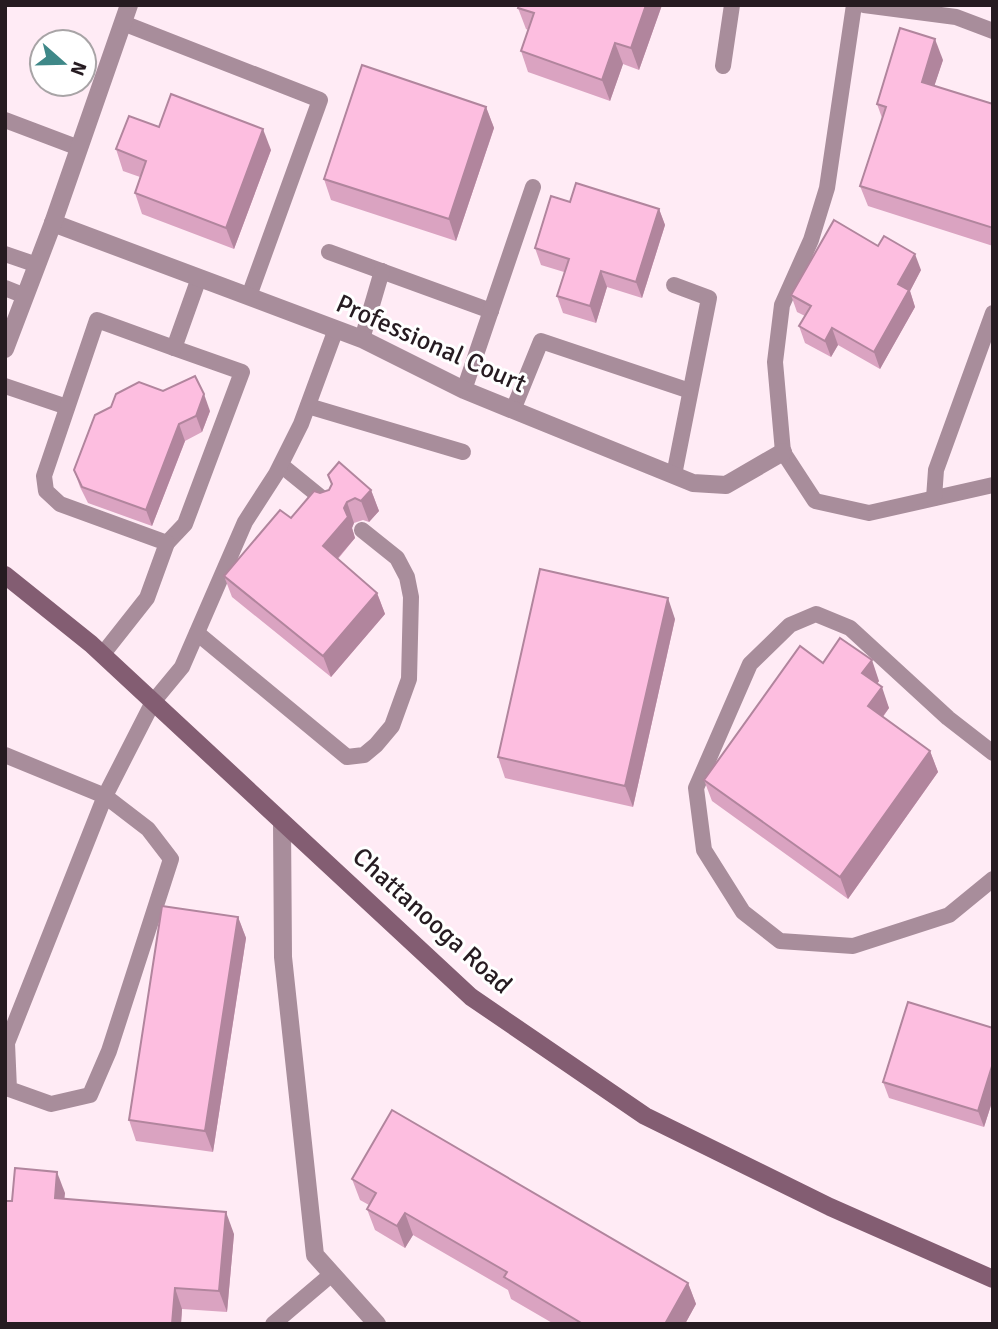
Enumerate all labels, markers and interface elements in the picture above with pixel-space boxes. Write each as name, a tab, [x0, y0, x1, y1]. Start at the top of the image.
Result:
north arrow	[28, 28, 98, 98]
text: N	[64, 58, 92, 79]
street label: Professional Court	[331, 288, 531, 400]
street label: Chattanooga Road	[346, 841, 518, 1001]

